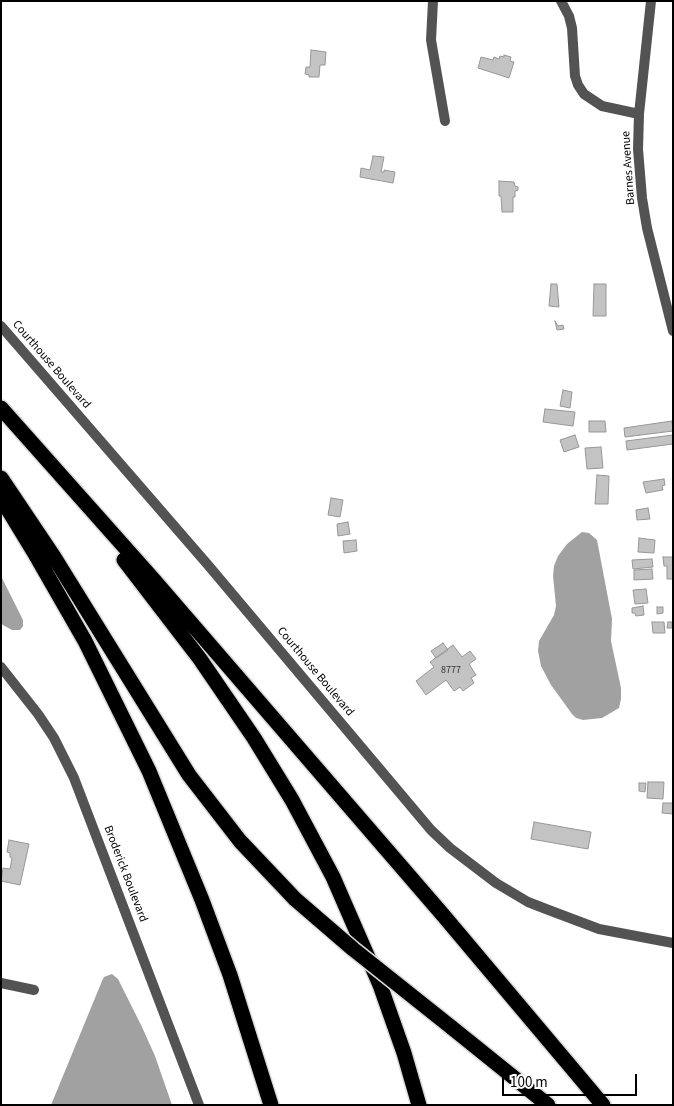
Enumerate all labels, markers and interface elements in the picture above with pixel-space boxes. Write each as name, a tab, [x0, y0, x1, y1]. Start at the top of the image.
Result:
street label: Barnes Avenue	[619, 130, 639, 206]
street label: Courthouse Boulevard	[9, 318, 93, 412]
street label: Courthouse Boulevard	[273, 624, 357, 720]
house number: 8777	[441, 665, 461, 677]
street label: Broderick Boulevard	[100, 824, 150, 924]
scale bar	[504, 1064, 639, 1096]
text: 100 m	[510, 1072, 548, 1093]

